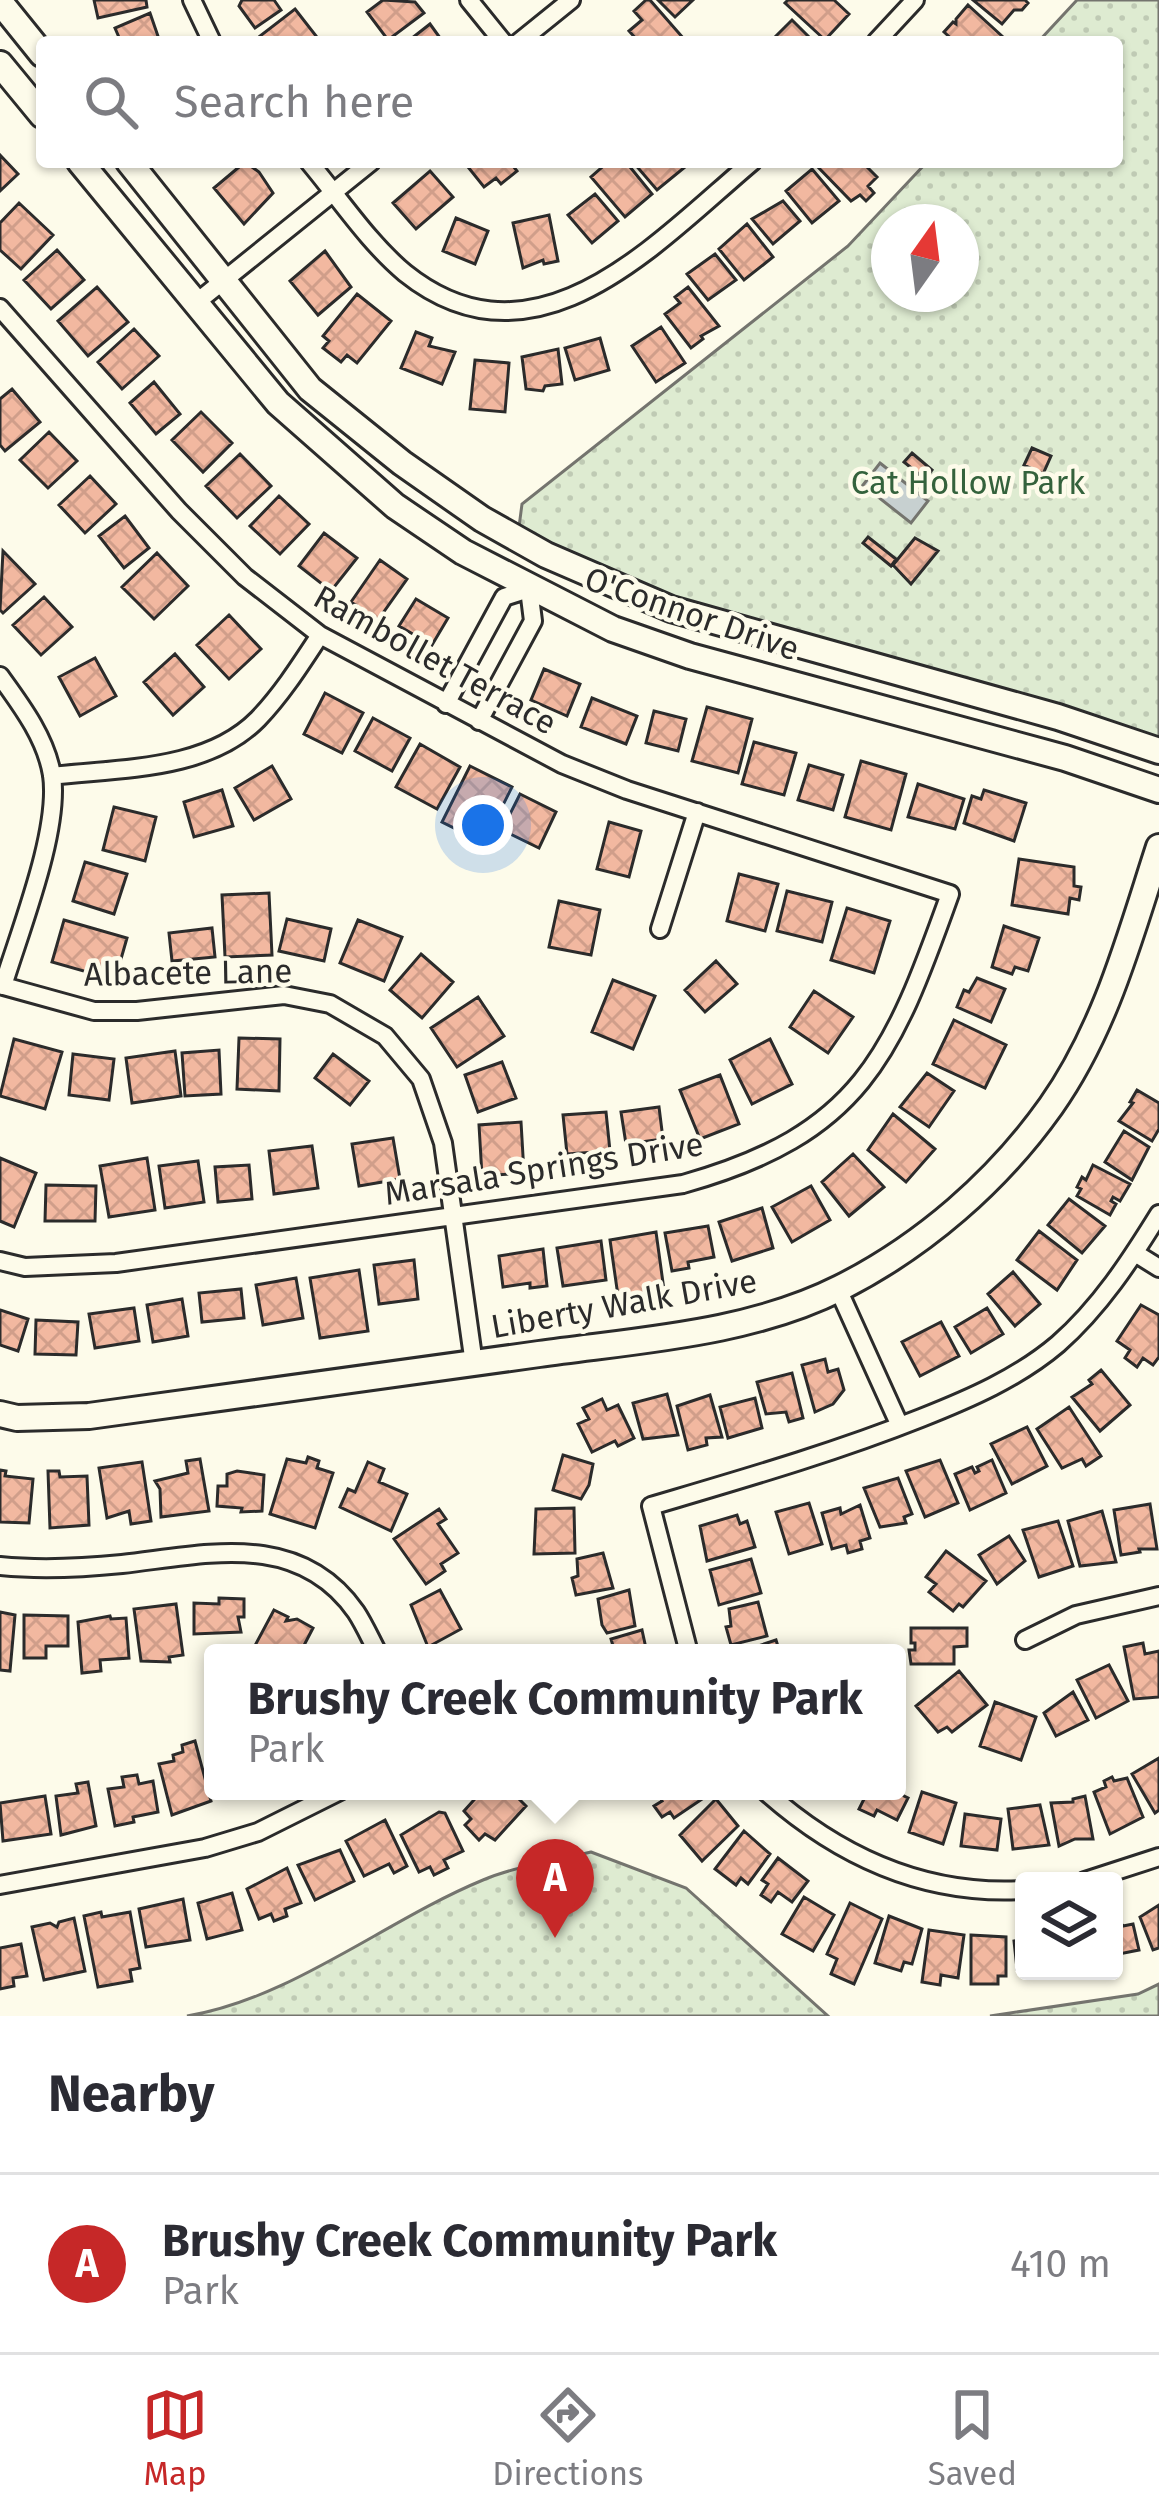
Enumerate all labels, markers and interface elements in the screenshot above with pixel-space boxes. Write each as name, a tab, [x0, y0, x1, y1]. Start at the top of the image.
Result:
search box	[36, 36, 1123, 168]
icon: search	[78, 69, 144, 135]
text: Search here	[174, 75, 414, 129]
north arrow	[871, 204, 979, 312]
park label: Cat Hollow Park	[851, 463, 1085, 503]
street label: O'Connor Drive	[580, 559, 804, 669]
street label: Rambollet Terrace	[307, 577, 563, 743]
your location	[453, 795, 513, 855]
street label: Albacete Lane	[83, 951, 293, 995]
street label: Marsala Springs Drive	[382, 1124, 706, 1214]
street label: Liberty Walk Drive	[488, 1261, 760, 1347]
popup	[204, 1644, 906, 1800]
text: Brushy Creek Community Park	[247, 1672, 863, 1726]
text: Park	[247, 1726, 324, 1772]
pin: A	[516, 1839, 594, 1938]
map controls	[1015, 1872, 1123, 1980]
button: layers	[1015, 1872, 1123, 1980]
text: Nearby	[48, 2063, 214, 2125]
text: Brushy Creek Community Park	[162, 2214, 777, 2268]
text: A	[75, 2241, 99, 2287]
text: 410 m	[1010, 2241, 1111, 2287]
text: Park	[162, 2268, 239, 2314]
tab: Map	[142, 2382, 208, 2494]
tab: Directions	[492, 2382, 644, 2494]
tab: Saved	[928, 2382, 1017, 2494]

